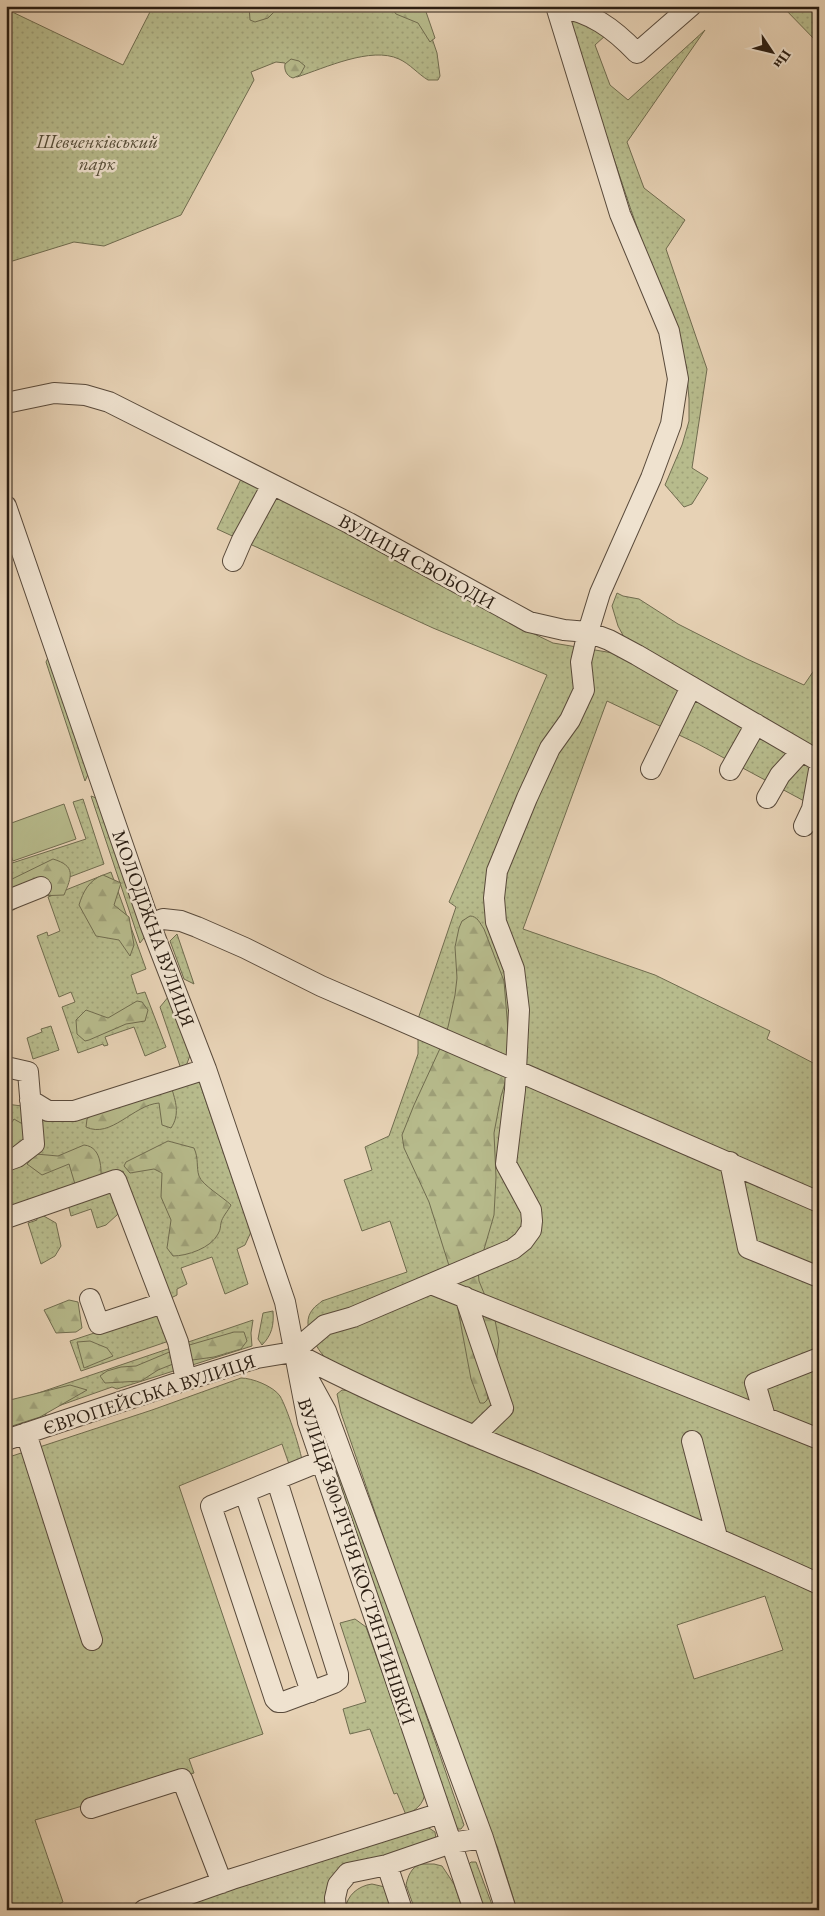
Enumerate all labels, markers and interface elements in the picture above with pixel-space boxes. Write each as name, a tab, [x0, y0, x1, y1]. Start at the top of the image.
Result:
north arrow	[748, 28, 798, 78]
text: Пн	[770, 46, 796, 72]
park label: Шевченківський парк	[35, 129, 158, 176]
street label: ВУЛИЦЯ СВОБОДИ	[334, 508, 499, 615]
street label: МОЛОДІЖНА ВУЛИЦЯ	[106, 826, 201, 1030]
street label: ЄВРОПЕЙСЬКА ВУЛИЦЯ	[40, 1348, 259, 1441]
street label: ВУЛИЦЯ 300-РІЧЧЯ КОСТЯНТИНІВКИ	[292, 1395, 421, 1728]

